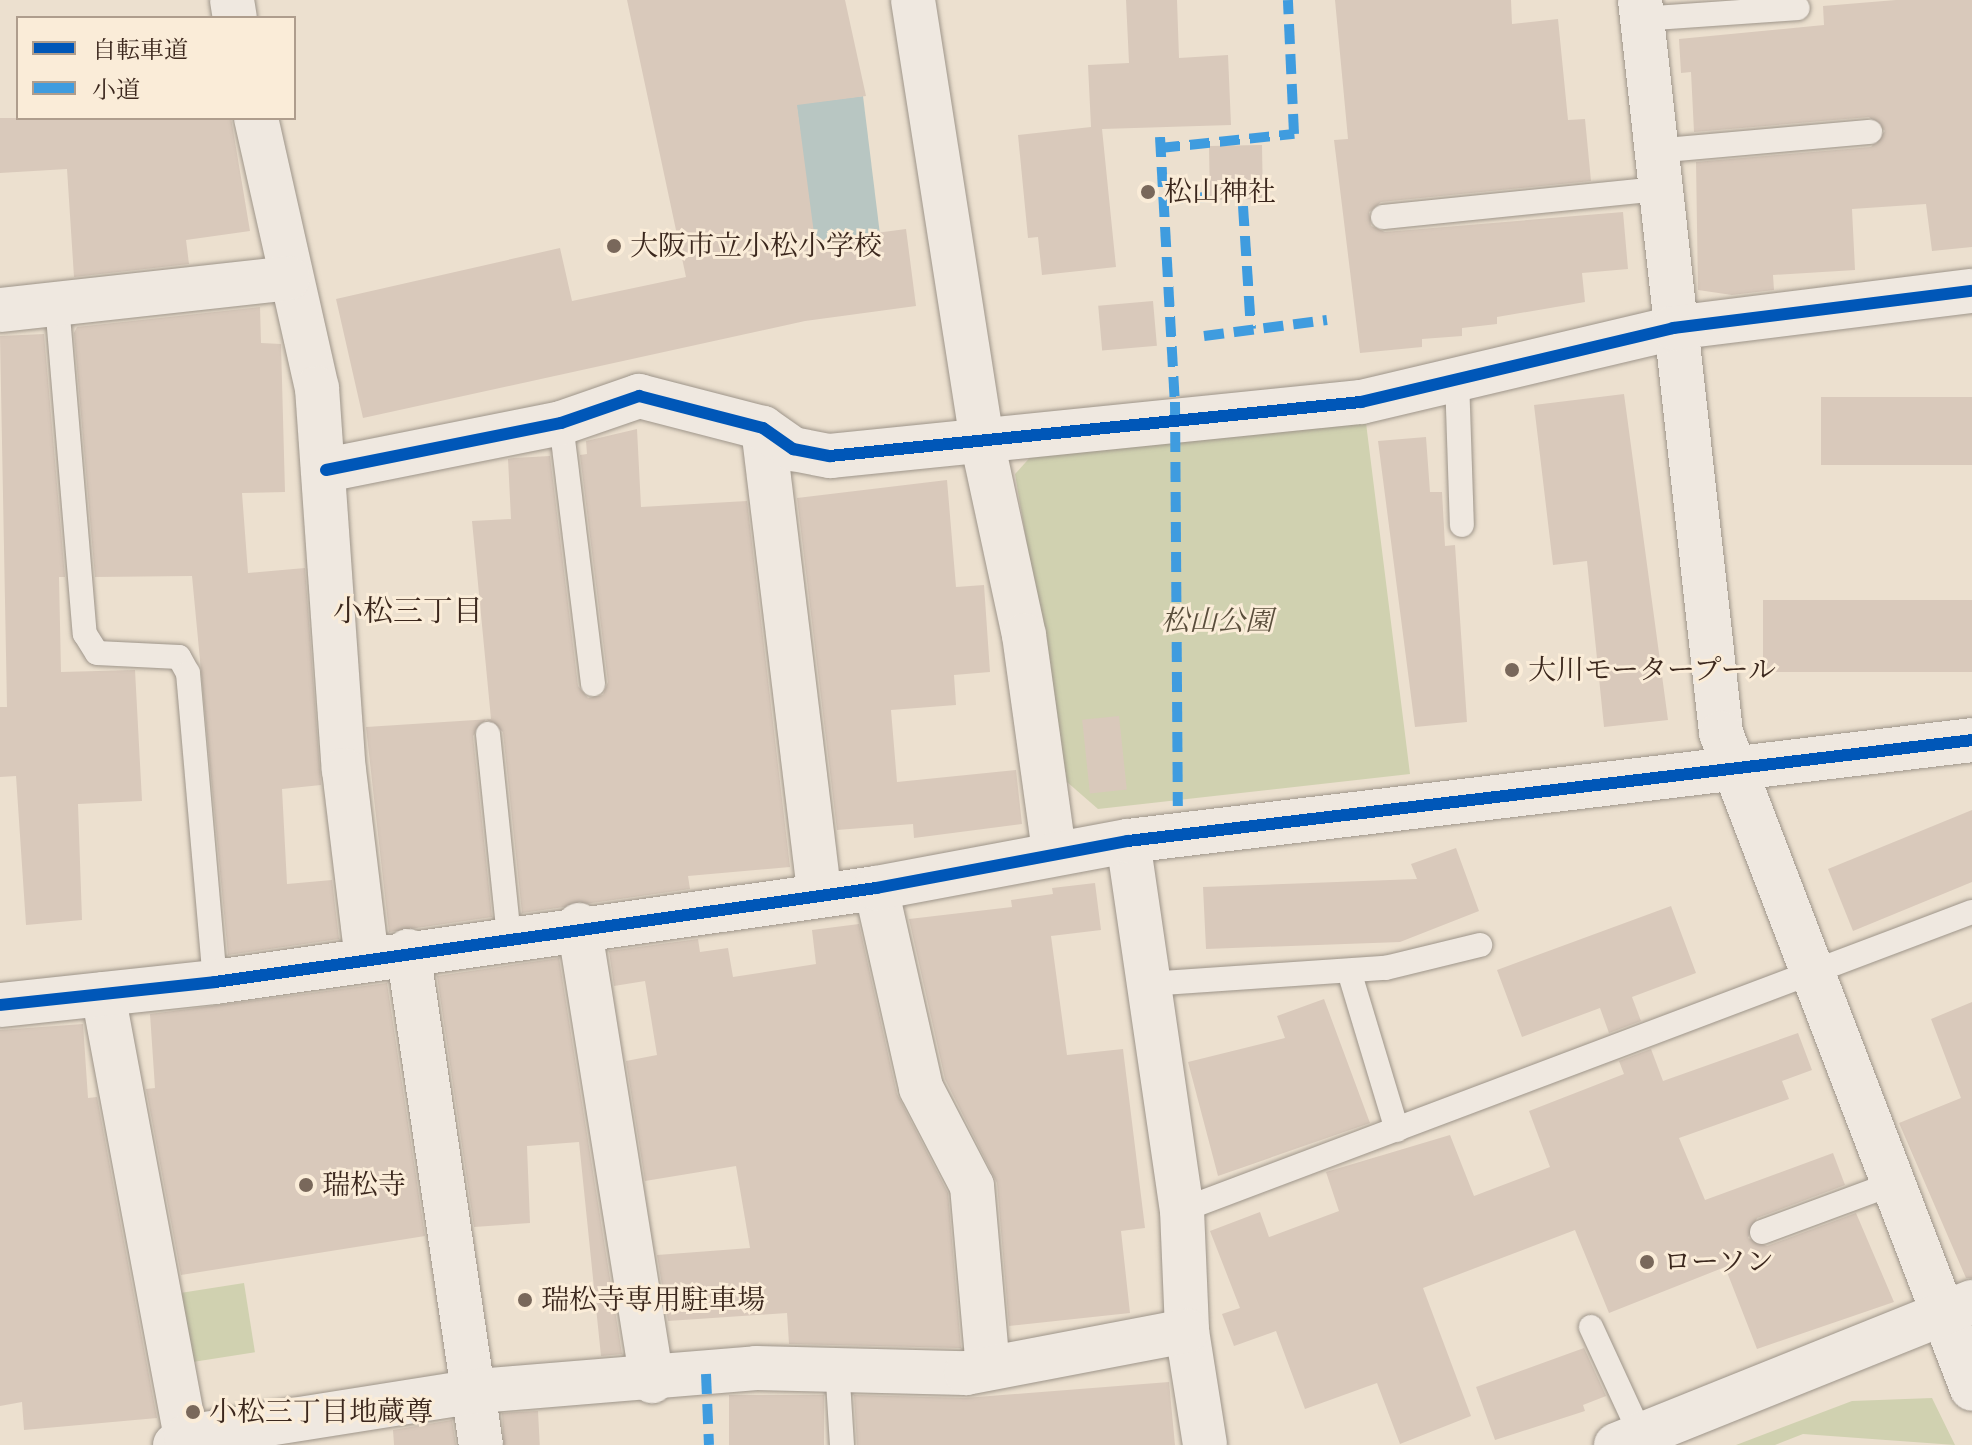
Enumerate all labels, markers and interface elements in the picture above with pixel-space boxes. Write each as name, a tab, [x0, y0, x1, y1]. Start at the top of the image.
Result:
legend	[16, 16, 296, 120]
text: 自転車道	[92, 34, 188, 67]
text: 小道	[92, 74, 140, 107]
place label: 松山神社	[1164, 175, 1276, 209]
marker: 松山神社	[1139, 183, 1157, 201]
place label: 大阪市立小松小学校	[630, 229, 882, 263]
marker: 大阪市立小松小学校	[605, 237, 623, 255]
district label: 小松三丁目	[333, 594, 483, 630]
park label: 松山公園	[1161, 604, 1273, 638]
place label: 大川モータープール	[1528, 653, 1778, 687]
marker: 大川モータープール	[1503, 661, 1521, 679]
place label: 瑞松寺	[322, 1168, 406, 1202]
marker: 瑞松寺	[297, 1176, 315, 1194]
place label: ローソン	[1663, 1245, 1775, 1279]
marker: ローソン	[1638, 1253, 1656, 1271]
place label: 瑞松寺専用駐車場	[541, 1283, 765, 1317]
marker: 瑞松寺専用駐車場	[516, 1291, 534, 1309]
place label: 小松三丁目地蔵尊	[209, 1395, 433, 1429]
marker: 小松三丁目地蔵尊	[184, 1403, 202, 1421]

